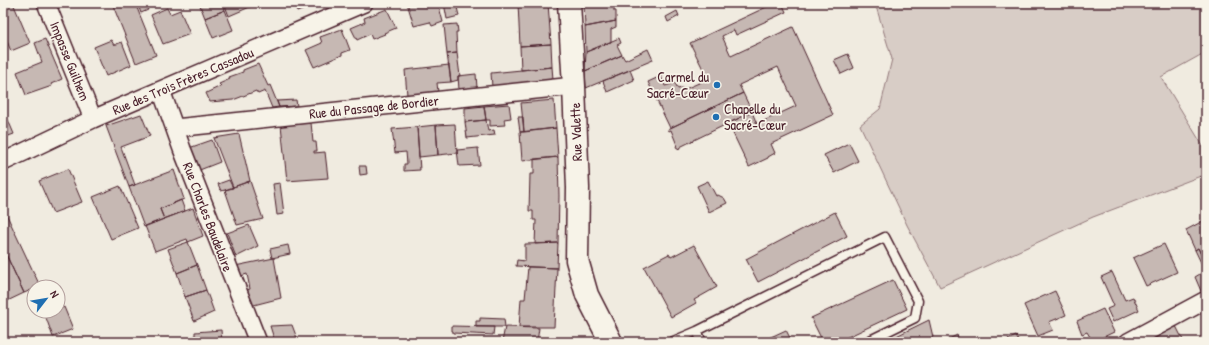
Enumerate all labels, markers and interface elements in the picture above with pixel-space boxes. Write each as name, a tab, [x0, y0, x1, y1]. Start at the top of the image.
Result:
street label: Impasse Guilhem	[45, 18, 95, 104]
street label: Rue des Trois Frères Cassadou	[109, 42, 257, 119]
place label: Carmel du Sacré-Cœur	[647, 67, 710, 102]
marker: Carmel du Sacré-Cœur	[712, 80, 722, 90]
street label: Rue du Passage de Bordier	[308, 90, 441, 124]
place label: Chapelle du Sacré-Cœur	[724, 99, 787, 134]
street label: Rue Valette	[565, 102, 586, 162]
marker: Chapelle du Sacré-Cœur	[711, 112, 721, 122]
street label: Rue Charles Baudelaire	[179, 159, 238, 275]
north arrow	[26, 279, 66, 319]
text: N	[47, 288, 62, 300]

